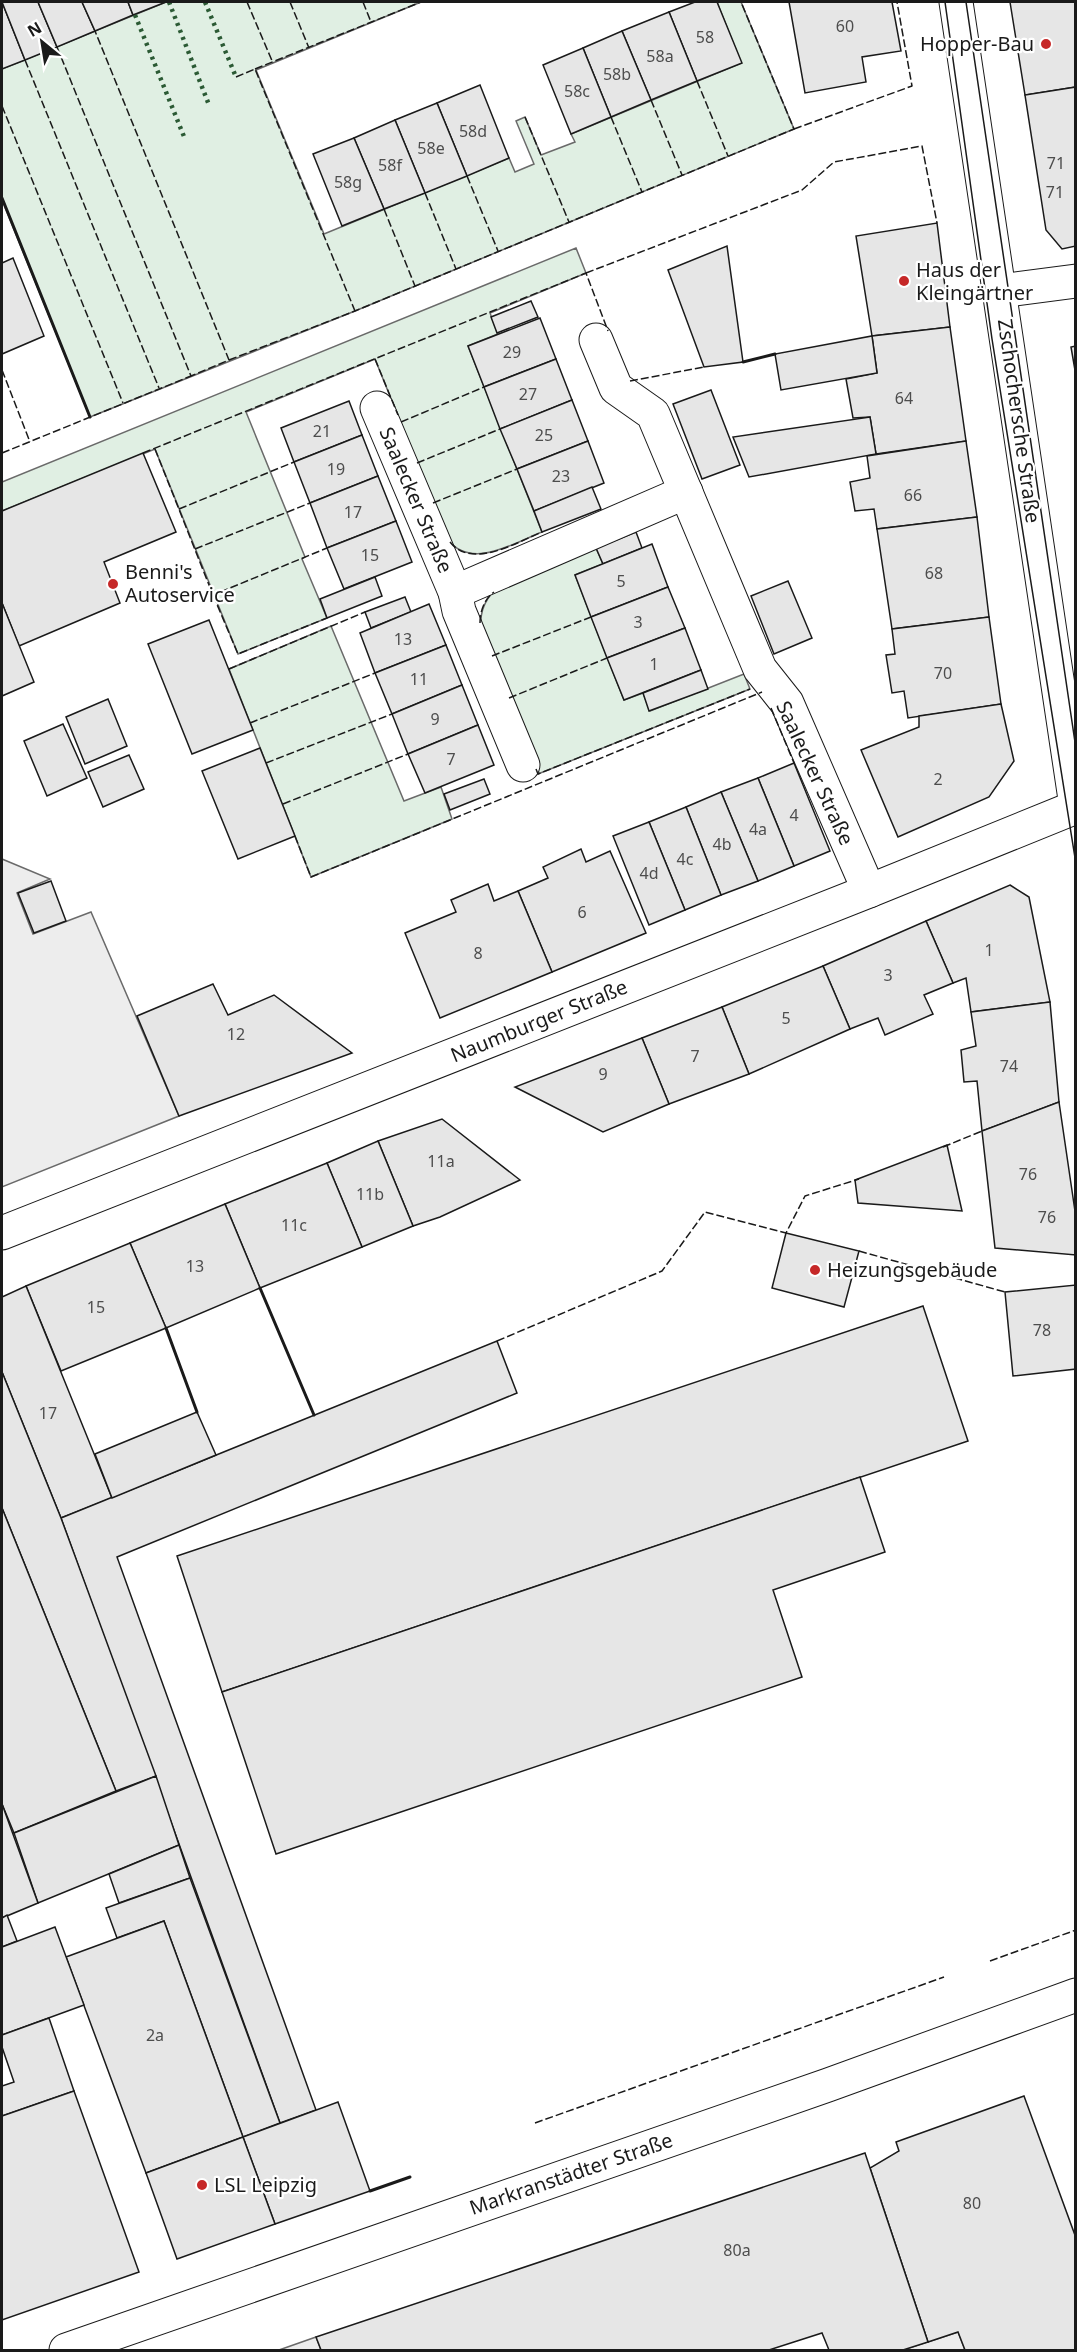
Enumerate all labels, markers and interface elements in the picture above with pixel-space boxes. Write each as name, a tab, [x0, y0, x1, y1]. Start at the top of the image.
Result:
north arrow	[12, 12, 72, 72]
house number: 60	[836, 15, 854, 37]
text: N	[23, 16, 46, 42]
house number: 58	[696, 26, 714, 48]
place label: Hopper-Bau	[920, 30, 1034, 57]
marker: Hopper-Bau	[1039, 37, 1053, 51]
house number: 58a	[646, 45, 674, 67]
house number: 58b	[603, 63, 631, 85]
house number: 58c	[564, 80, 590, 102]
house number: 58d	[459, 120, 487, 142]
house number: 58e	[417, 137, 445, 159]
house number: 71	[1047, 152, 1065, 174]
house number: 58f	[378, 154, 403, 176]
house number: 58g	[334, 171, 362, 193]
house number: 71	[1046, 181, 1064, 203]
place label: Haus der Kleingärtner	[916, 256, 1033, 306]
marker: Haus der Kleingärtner	[897, 274, 911, 288]
street label: Zschochersche Straße	[992, 317, 1047, 525]
house number: 29	[503, 341, 521, 363]
house number: 27	[519, 383, 537, 405]
house number: 64	[895, 387, 913, 409]
house number: 21	[313, 420, 331, 442]
street label: Saalecker Straße	[374, 423, 459, 577]
house number: 25	[535, 424, 553, 446]
house number: 19	[327, 458, 345, 480]
house number: 23	[552, 465, 570, 487]
house number: 66	[904, 484, 922, 506]
house number: 17	[344, 501, 362, 523]
house number: 15	[361, 544, 379, 566]
place label: Benni's Autoservice	[125, 558, 235, 608]
house number: 68	[925, 562, 943, 584]
house number: 5	[616, 570, 626, 592]
marker: Benni's Autoservice	[106, 577, 120, 591]
house number: 3	[633, 611, 643, 633]
house number: 13	[394, 628, 412, 650]
house number: 1	[649, 653, 659, 675]
house number: 70	[934, 662, 952, 684]
house number: 11	[410, 668, 428, 690]
street label: Saalecker Straße	[770, 696, 861, 849]
house number: 9	[430, 708, 440, 730]
house number: 7	[446, 748, 456, 770]
house number: 2	[933, 768, 943, 790]
house number: 4	[789, 804, 799, 826]
house number: 4a	[749, 818, 767, 840]
house number: 4b	[713, 833, 732, 855]
house number: 4c	[677, 848, 694, 870]
house number: 4d	[640, 862, 659, 884]
house number: 6	[577, 901, 587, 923]
house number: 1	[984, 939, 994, 961]
house number: 8	[473, 942, 483, 964]
house number: 3	[883, 964, 893, 986]
street label: Naumburger Straße	[446, 973, 631, 1068]
house number: 5	[781, 1007, 791, 1029]
house number: 12	[227, 1023, 245, 1045]
house number: 7	[690, 1045, 700, 1067]
house number: 74	[1000, 1055, 1018, 1077]
house number: 9	[598, 1063, 608, 1085]
house number: 11a	[427, 1150, 455, 1172]
house number: 76	[1019, 1163, 1037, 1185]
house number: 11b	[356, 1183, 384, 1205]
house number: 76	[1038, 1206, 1056, 1228]
house number: 11c	[281, 1214, 307, 1236]
house number: 13	[186, 1255, 204, 1277]
place label: Heizungsgebäude	[827, 1256, 997, 1283]
marker: Heizungsgebäude	[808, 1263, 822, 1277]
house number: 15	[87, 1296, 105, 1318]
house number: 78	[1033, 1319, 1051, 1341]
house number: 17	[39, 1402, 57, 1424]
house number: 2a	[146, 2024, 164, 2046]
street label: Markranstädter Straße	[466, 2126, 676, 2221]
place label: LSL Leipzig	[214, 2171, 317, 2198]
marker: LSL Leipzig	[195, 2178, 209, 2192]
house number: 80	[963, 2192, 981, 2214]
house number: 80a	[723, 2239, 751, 2261]

